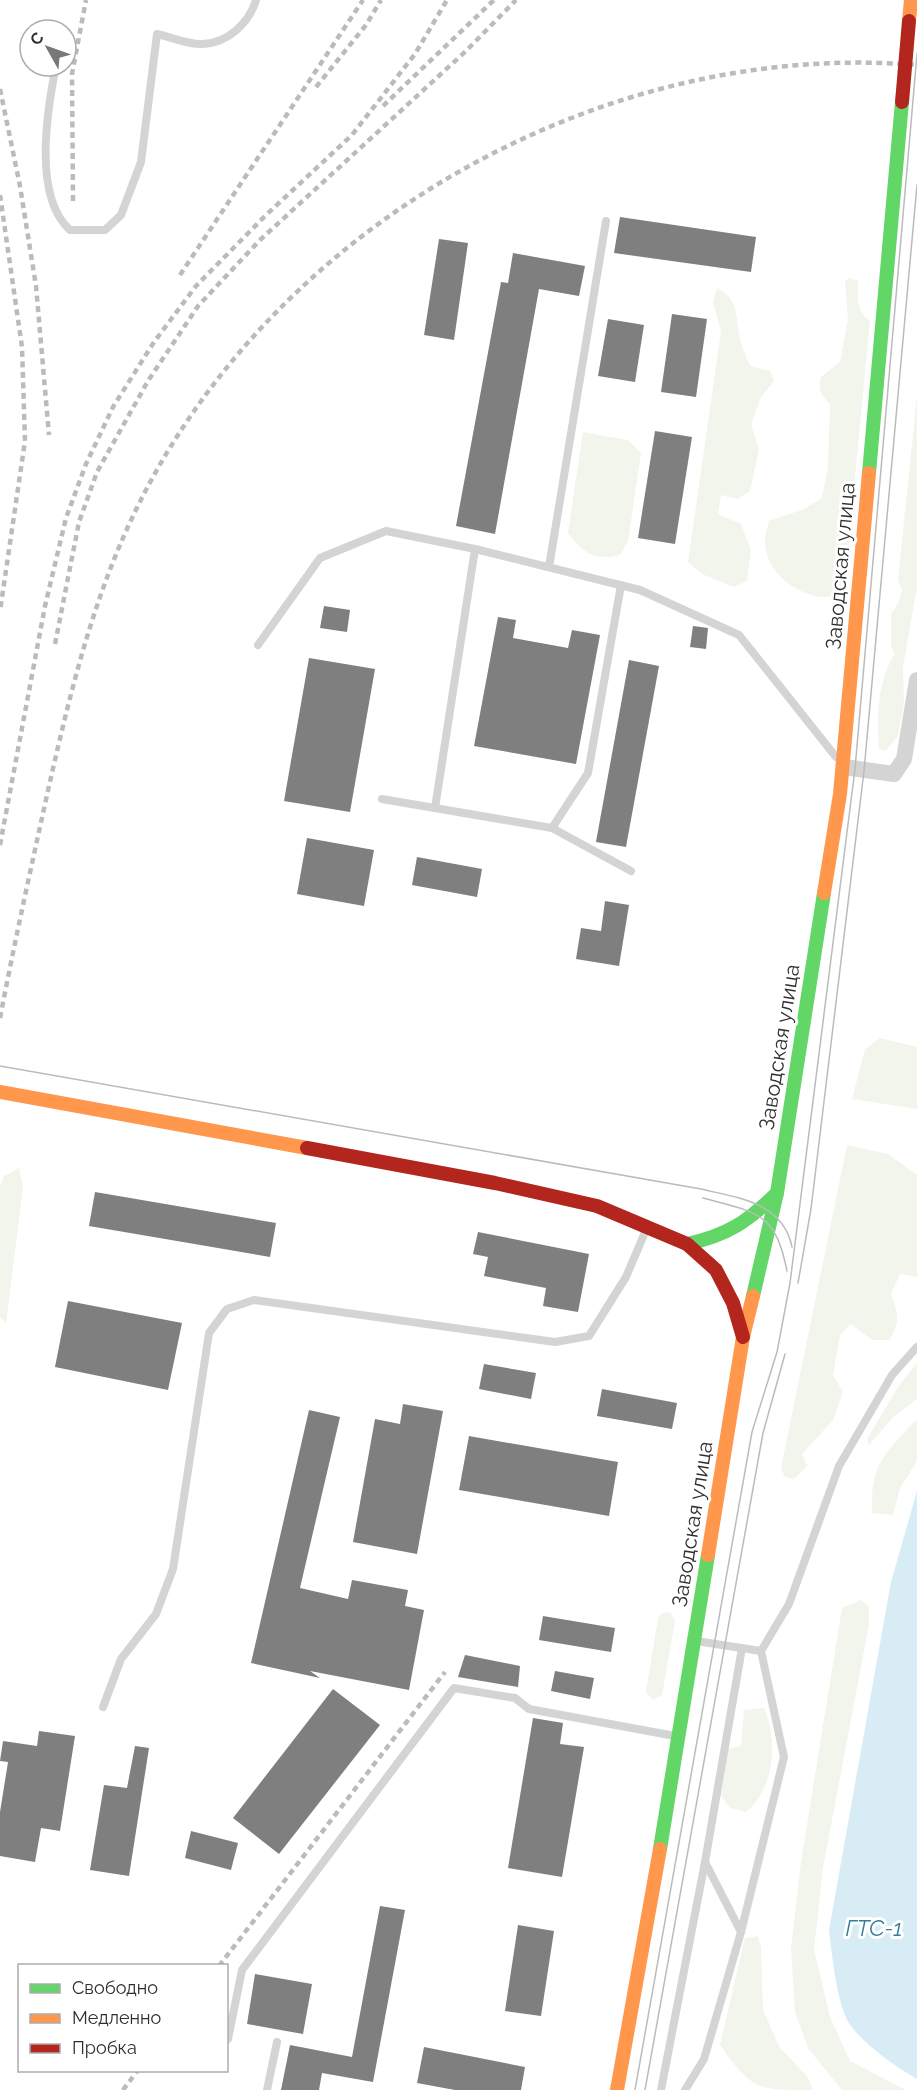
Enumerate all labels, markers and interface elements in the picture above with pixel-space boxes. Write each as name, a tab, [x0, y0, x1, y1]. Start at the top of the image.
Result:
north arrow	[18, 18, 78, 78]
text: С	[26, 28, 48, 49]
street label: Заводская улица	[820, 481, 860, 651]
street label: Заводская улица	[754, 962, 804, 1132]
street label: Заводская улица	[667, 1439, 717, 1609]
water label: ГТС-1	[846, 1915, 902, 1941]
legend	[18, 1964, 228, 2072]
text: Свободно	[72, 1977, 158, 1998]
text: Медленно	[72, 2007, 161, 2028]
text: Пробка	[72, 2037, 137, 2058]

